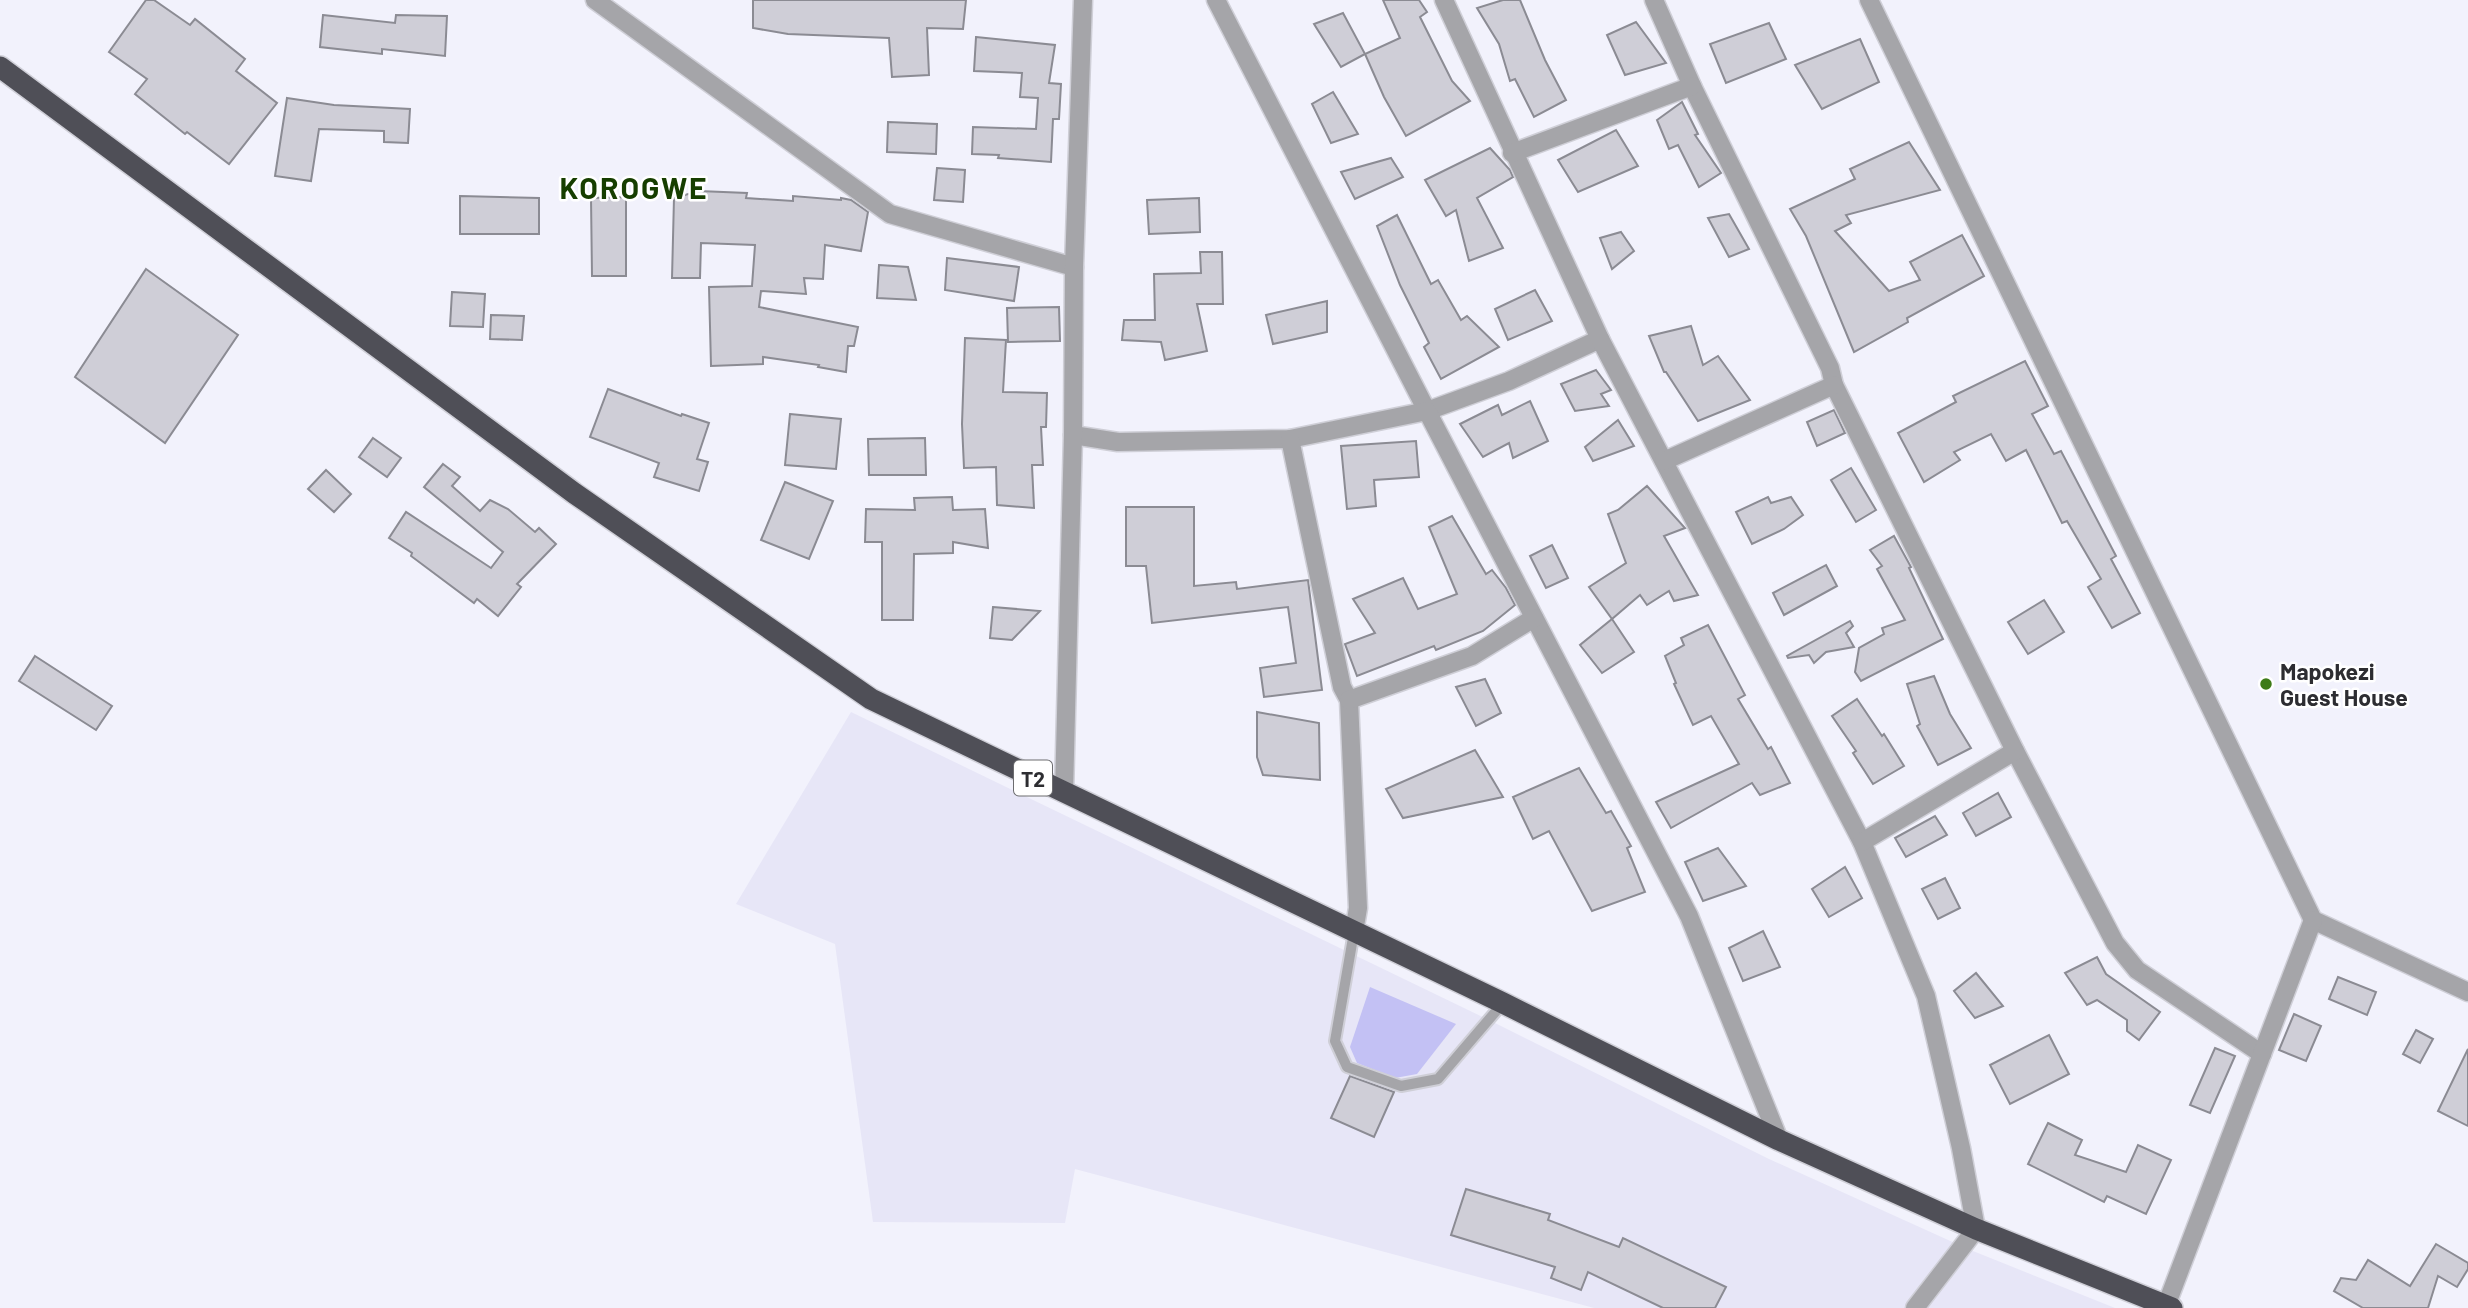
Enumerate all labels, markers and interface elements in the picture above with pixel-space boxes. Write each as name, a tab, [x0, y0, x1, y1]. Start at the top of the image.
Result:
district label: KOROGWE	[559, 169, 709, 205]
place label: Mapokezi Guest House	[2280, 657, 2408, 711]
marker: Mapokezi Guest House	[2258, 676, 2274, 692]
road number: T2	[1014, 760, 1052, 796]

